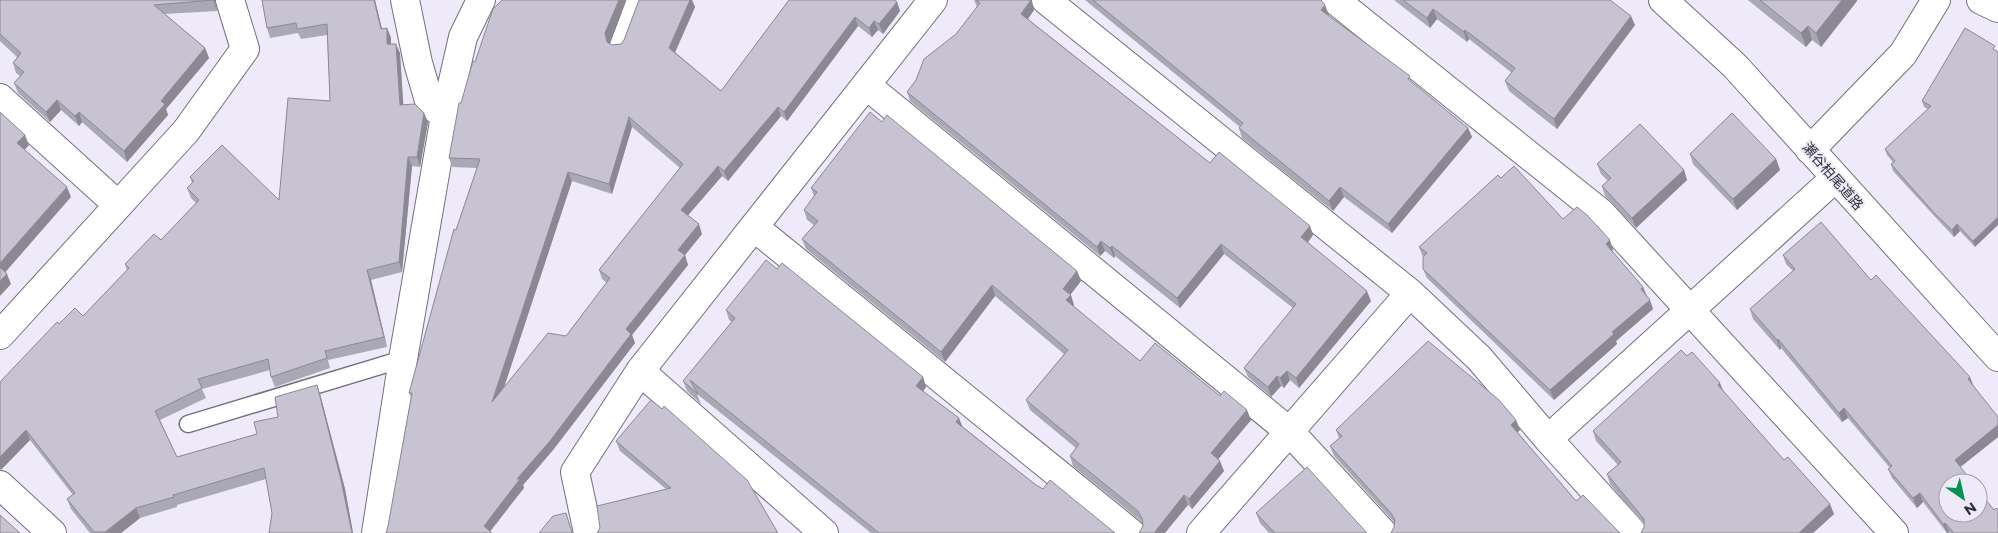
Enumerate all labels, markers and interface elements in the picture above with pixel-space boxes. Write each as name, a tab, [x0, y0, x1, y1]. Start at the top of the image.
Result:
street label: 瀬谷柏尾道路	[1799, 138, 1867, 214]
north arrow	[1938, 473, 1988, 523]
text: N	[1961, 498, 1980, 519]

